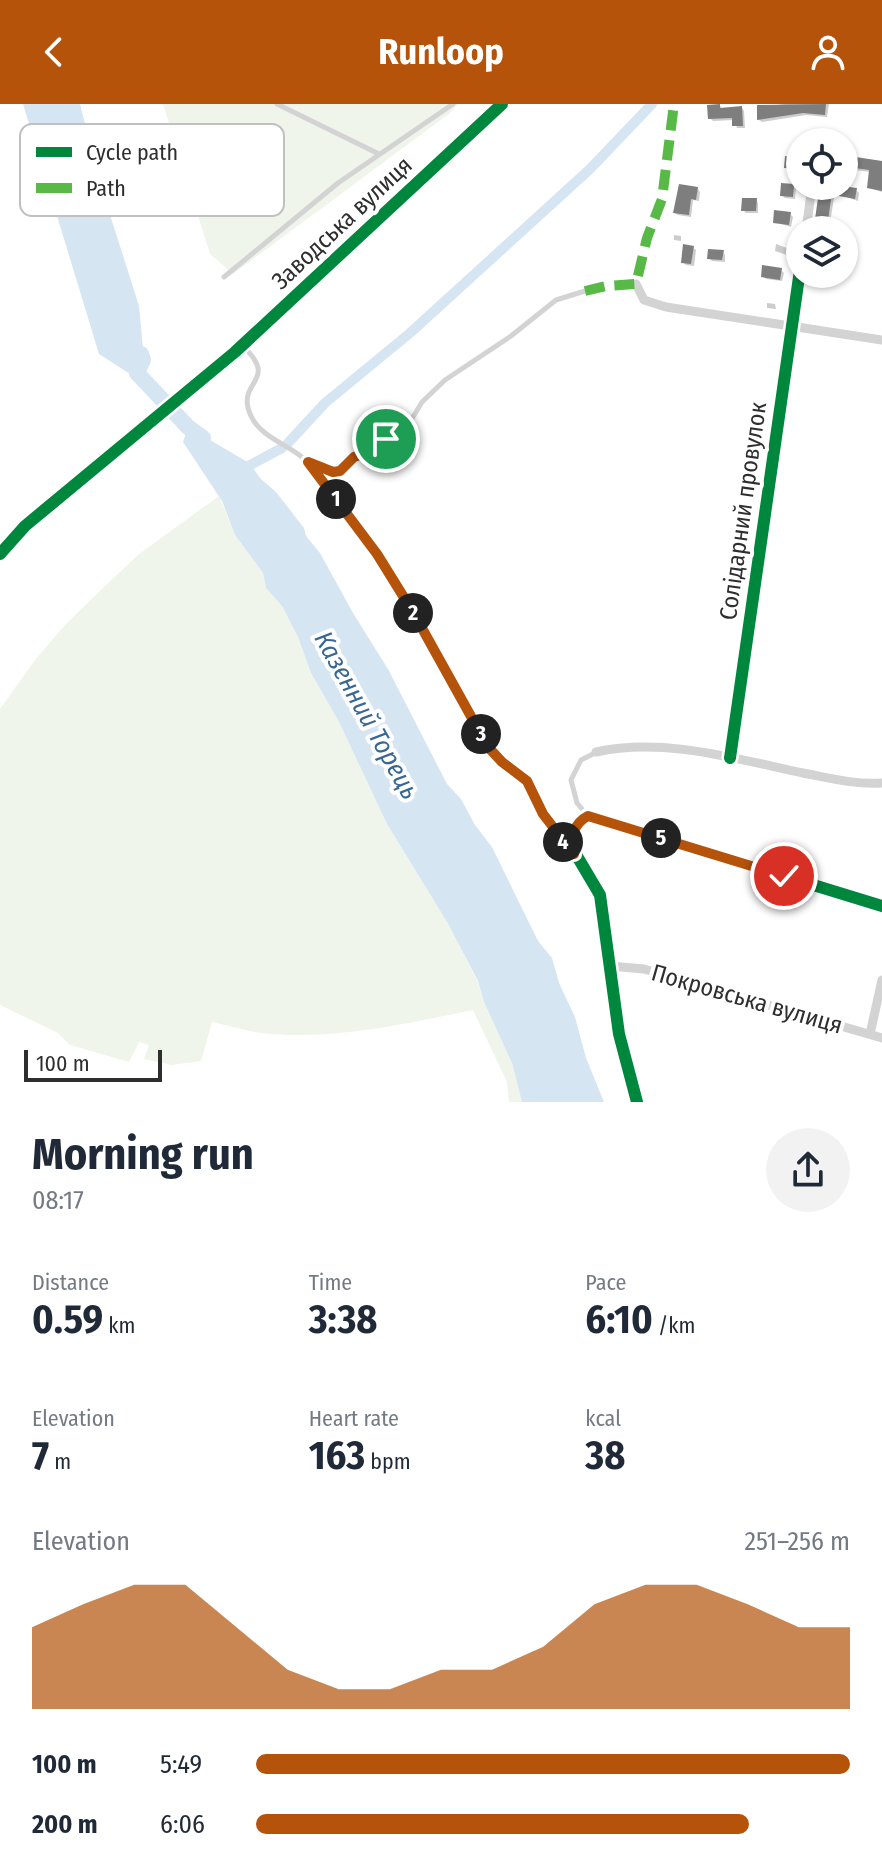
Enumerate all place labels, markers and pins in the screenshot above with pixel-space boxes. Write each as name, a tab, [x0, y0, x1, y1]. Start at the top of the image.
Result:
pin	[352, 405, 420, 473]
pin: 1	[316, 479, 356, 519]
pin: 2	[393, 593, 433, 633]
pin: 3	[461, 714, 501, 754]
pin: 5	[641, 818, 681, 858]
pin: 4	[543, 822, 583, 862]
pin	[750, 842, 818, 910]

